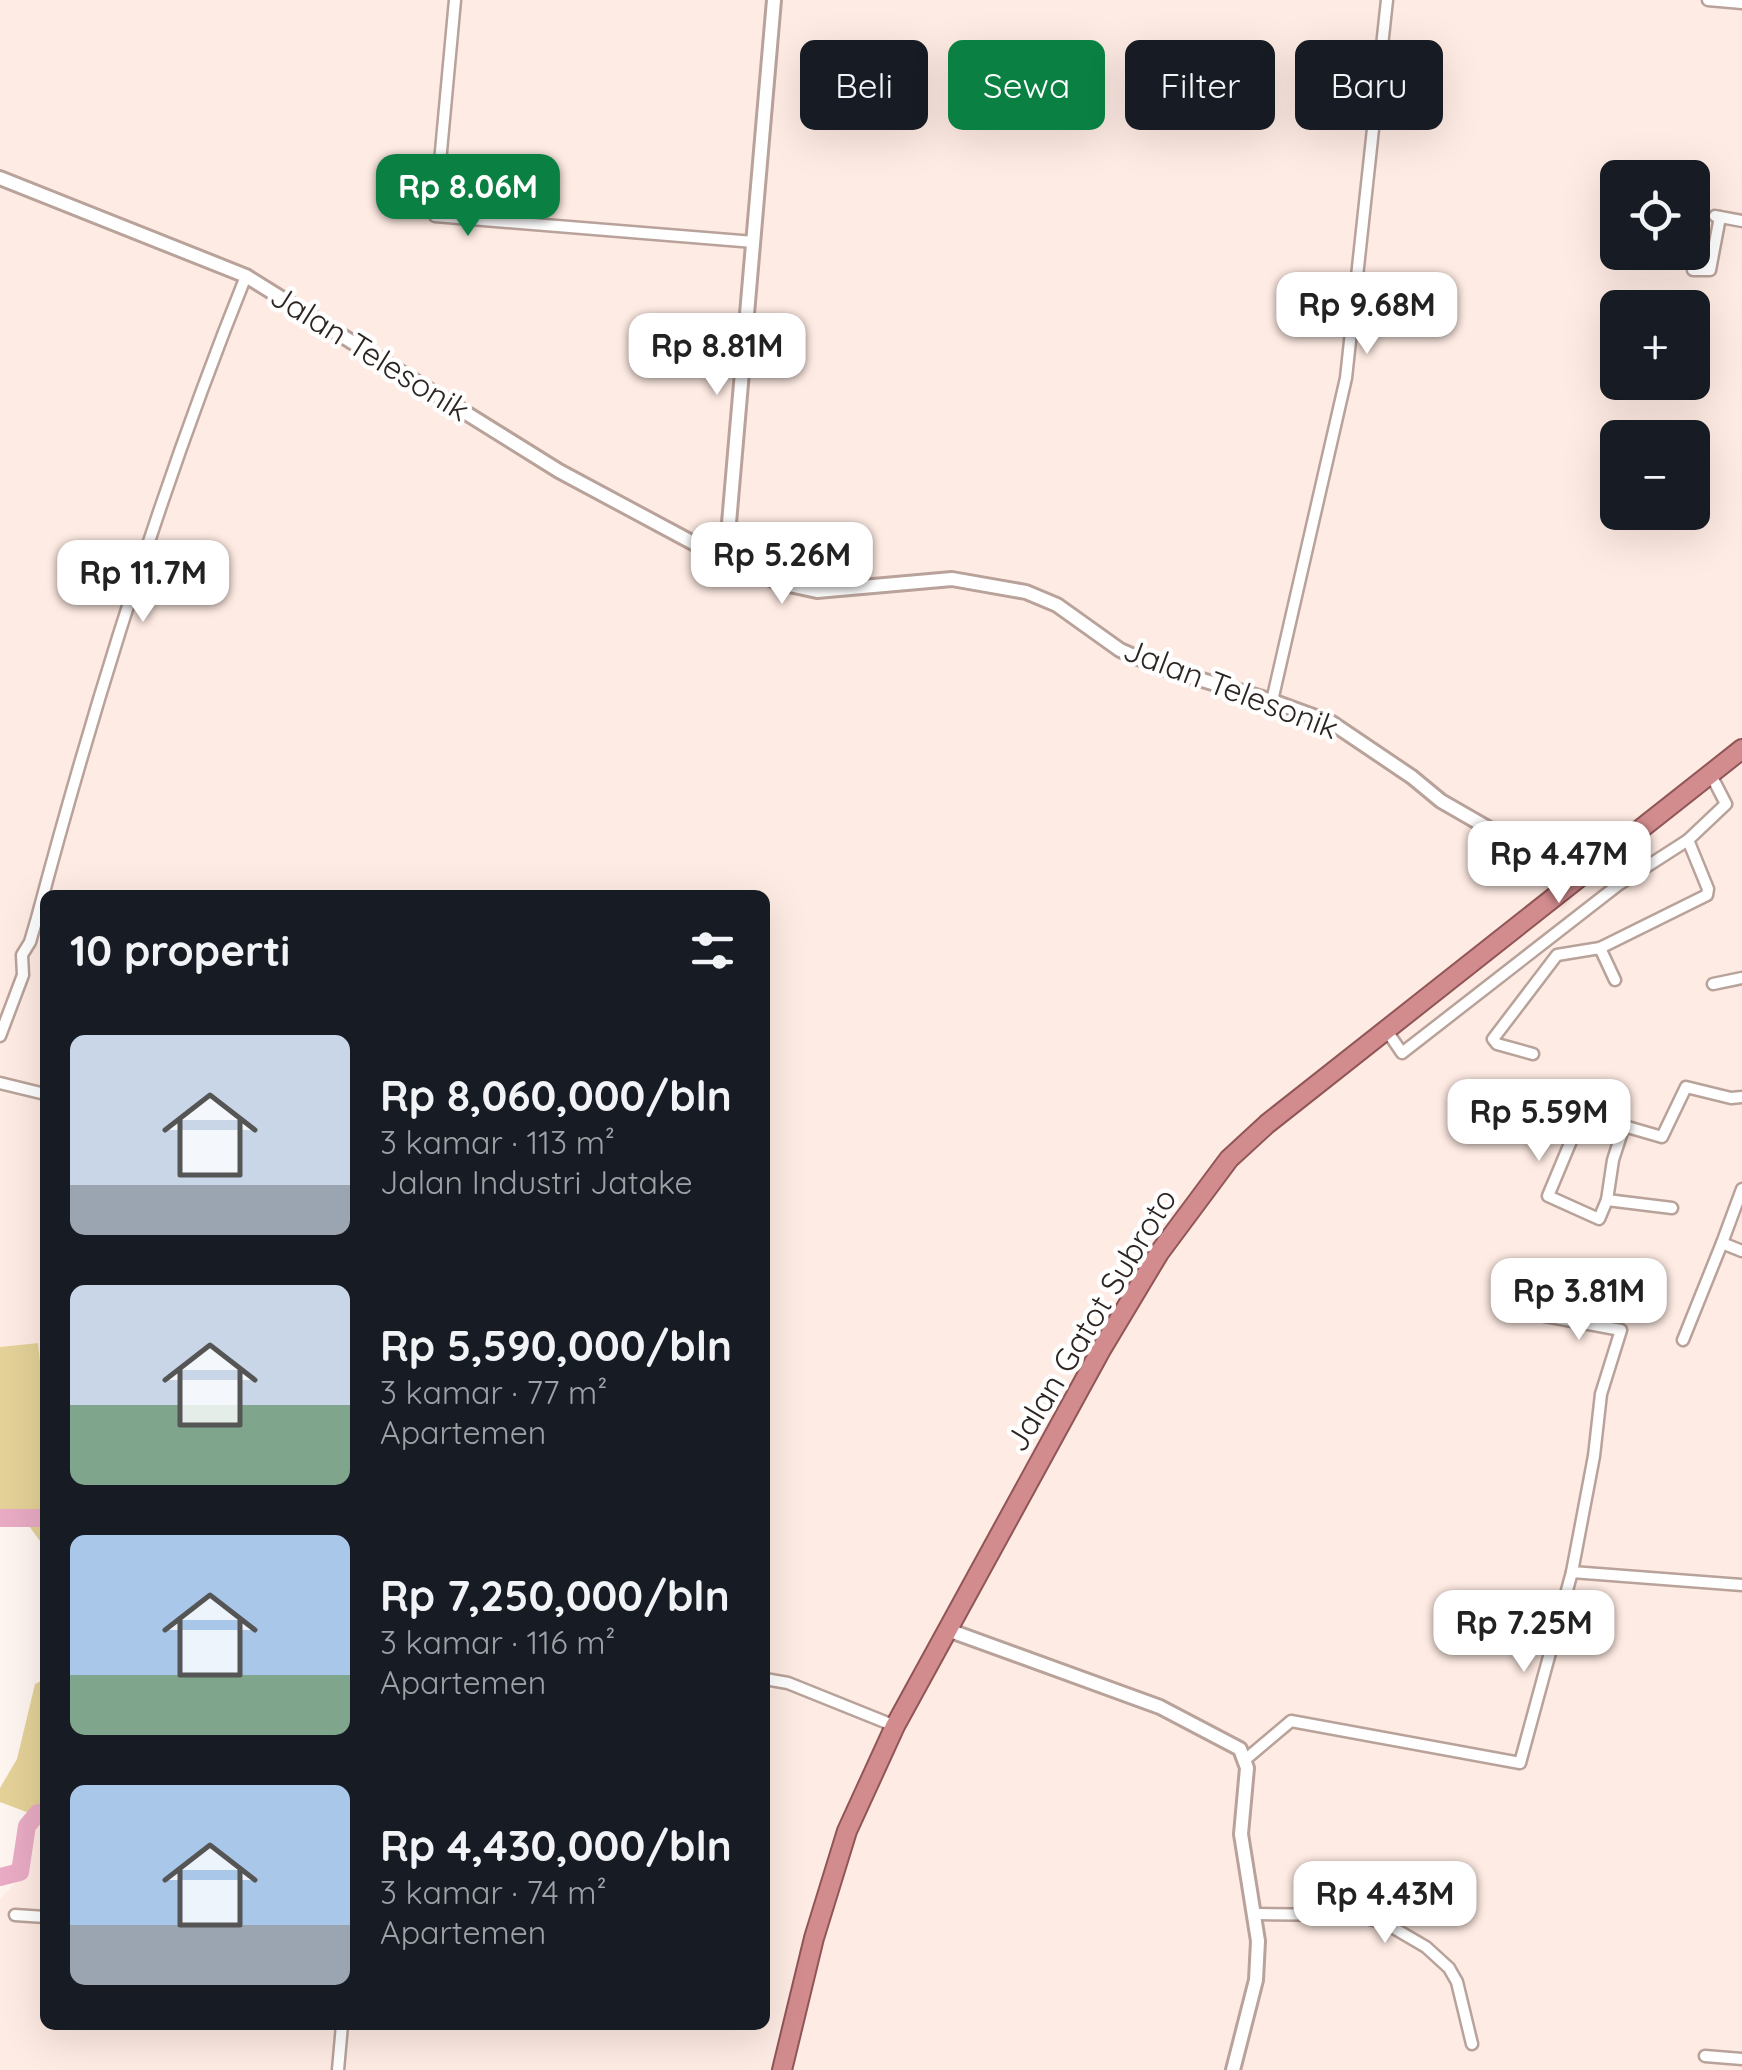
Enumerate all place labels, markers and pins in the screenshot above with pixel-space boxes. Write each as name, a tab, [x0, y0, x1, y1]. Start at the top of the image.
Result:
pin: Rp 8.06M	[365, 154, 571, 239]
pin: Rp 9.68M	[1264, 272, 1470, 357]
pin: Rp 8.81M	[614, 313, 820, 398]
pin: Rp 5.26M	[679, 522, 885, 607]
pin: Rp 11.7M	[40, 540, 246, 625]
pin: Rp 4.47M	[1456, 821, 1662, 906]
pin: Rp 5.59M	[1436, 1079, 1642, 1164]
pin: Rp 3.81M	[1476, 1258, 1682, 1343]
pin: Rp 7.25M	[1421, 1590, 1627, 1675]
pin: Rp 4.43M	[1282, 1861, 1488, 1946]

